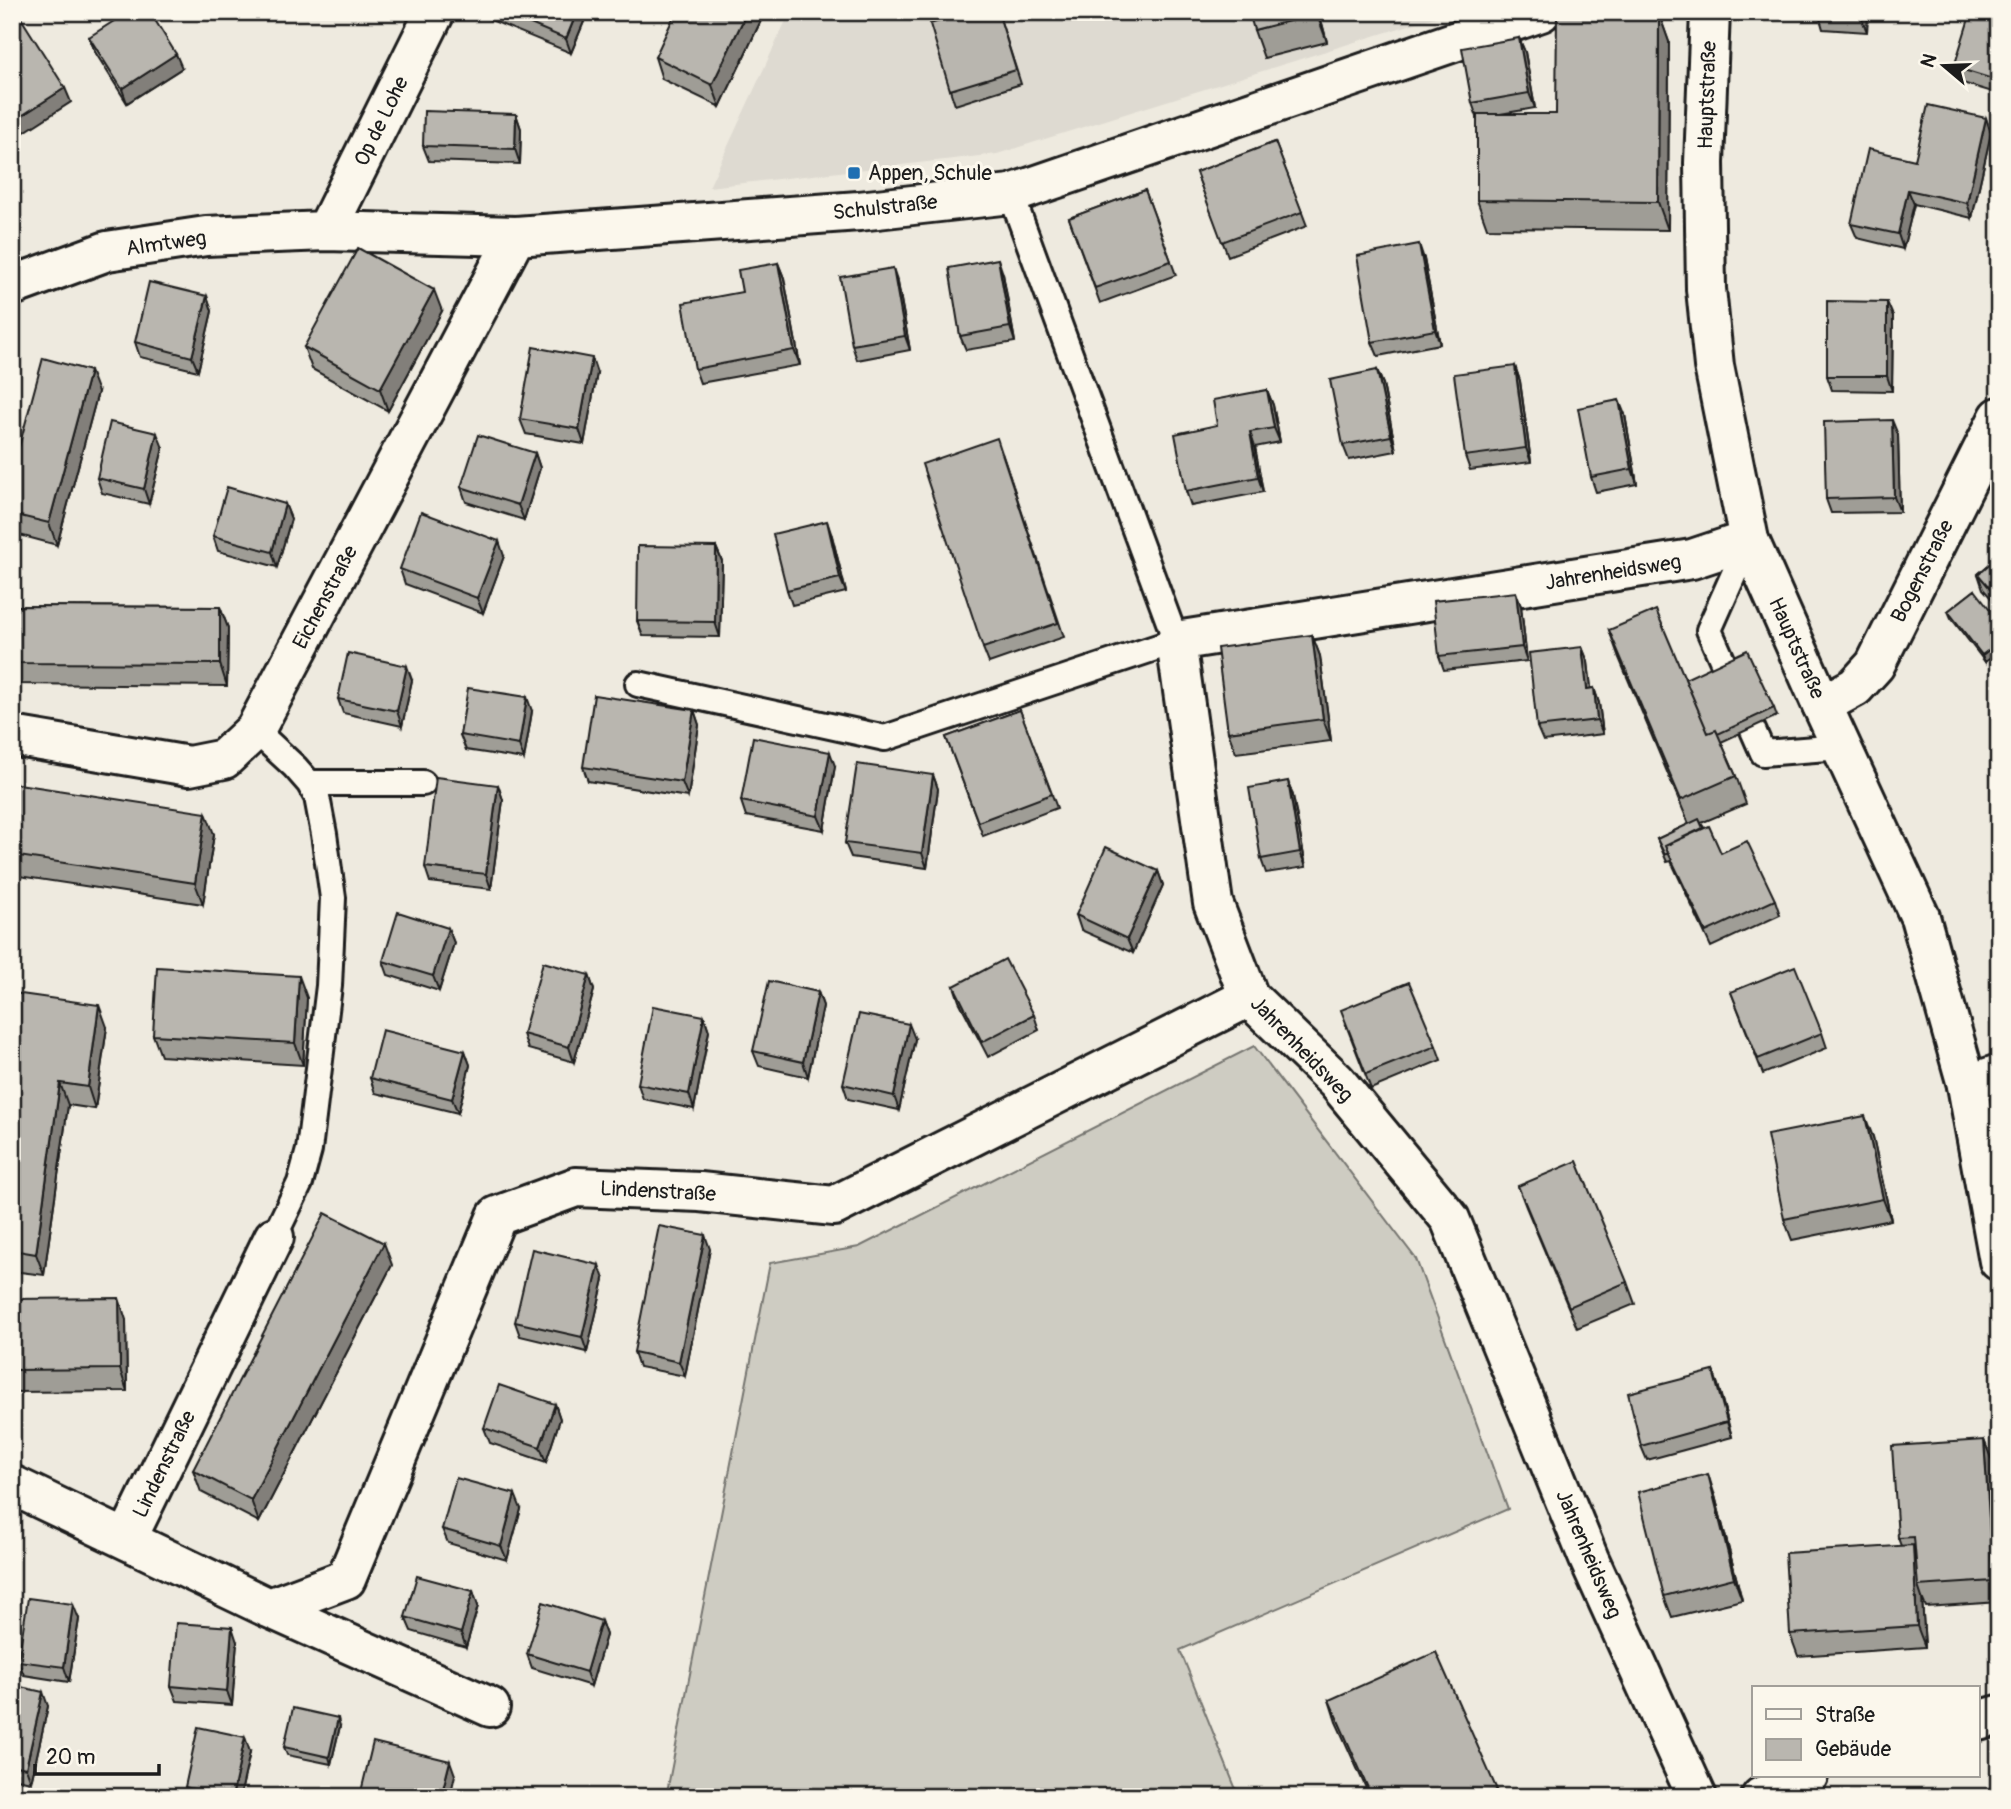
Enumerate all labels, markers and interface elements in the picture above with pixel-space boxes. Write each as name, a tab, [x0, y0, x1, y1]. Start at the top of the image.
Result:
north arrow	[1910, 32, 1980, 102]
street label: Hauptstraße	[1692, 40, 1723, 150]
text: N	[1915, 51, 1942, 71]
street label: Op de Lohe	[348, 71, 415, 171]
place label: Appen, Schule	[868, 160, 992, 187]
marker: Appen, Schule	[846, 165, 862, 181]
street label: Schulstraße	[831, 189, 939, 226]
street label: Almtweg	[124, 225, 208, 262]
street label: Bogenstraße	[1885, 515, 1960, 627]
street label: Eichenstraße	[287, 540, 364, 654]
street label: Jahrenheidsweg	[1543, 548, 1683, 597]
street label: Hauptstraße	[1762, 593, 1831, 704]
street label: Jahrenheidsweg	[1244, 991, 1359, 1108]
street label: Lindenstraße	[599, 1175, 717, 1208]
street label: Lindenstraße	[127, 1406, 202, 1522]
street label: Jahrenheidsweg	[1549, 1486, 1628, 1623]
legend	[1752, 1686, 1980, 1778]
text: Straße	[1815, 1702, 1875, 1729]
scale bar	[35, 1732, 159, 1776]
text: Gebäude	[1815, 1736, 1892, 1763]
text: 20 m	[46, 1744, 95, 1771]

